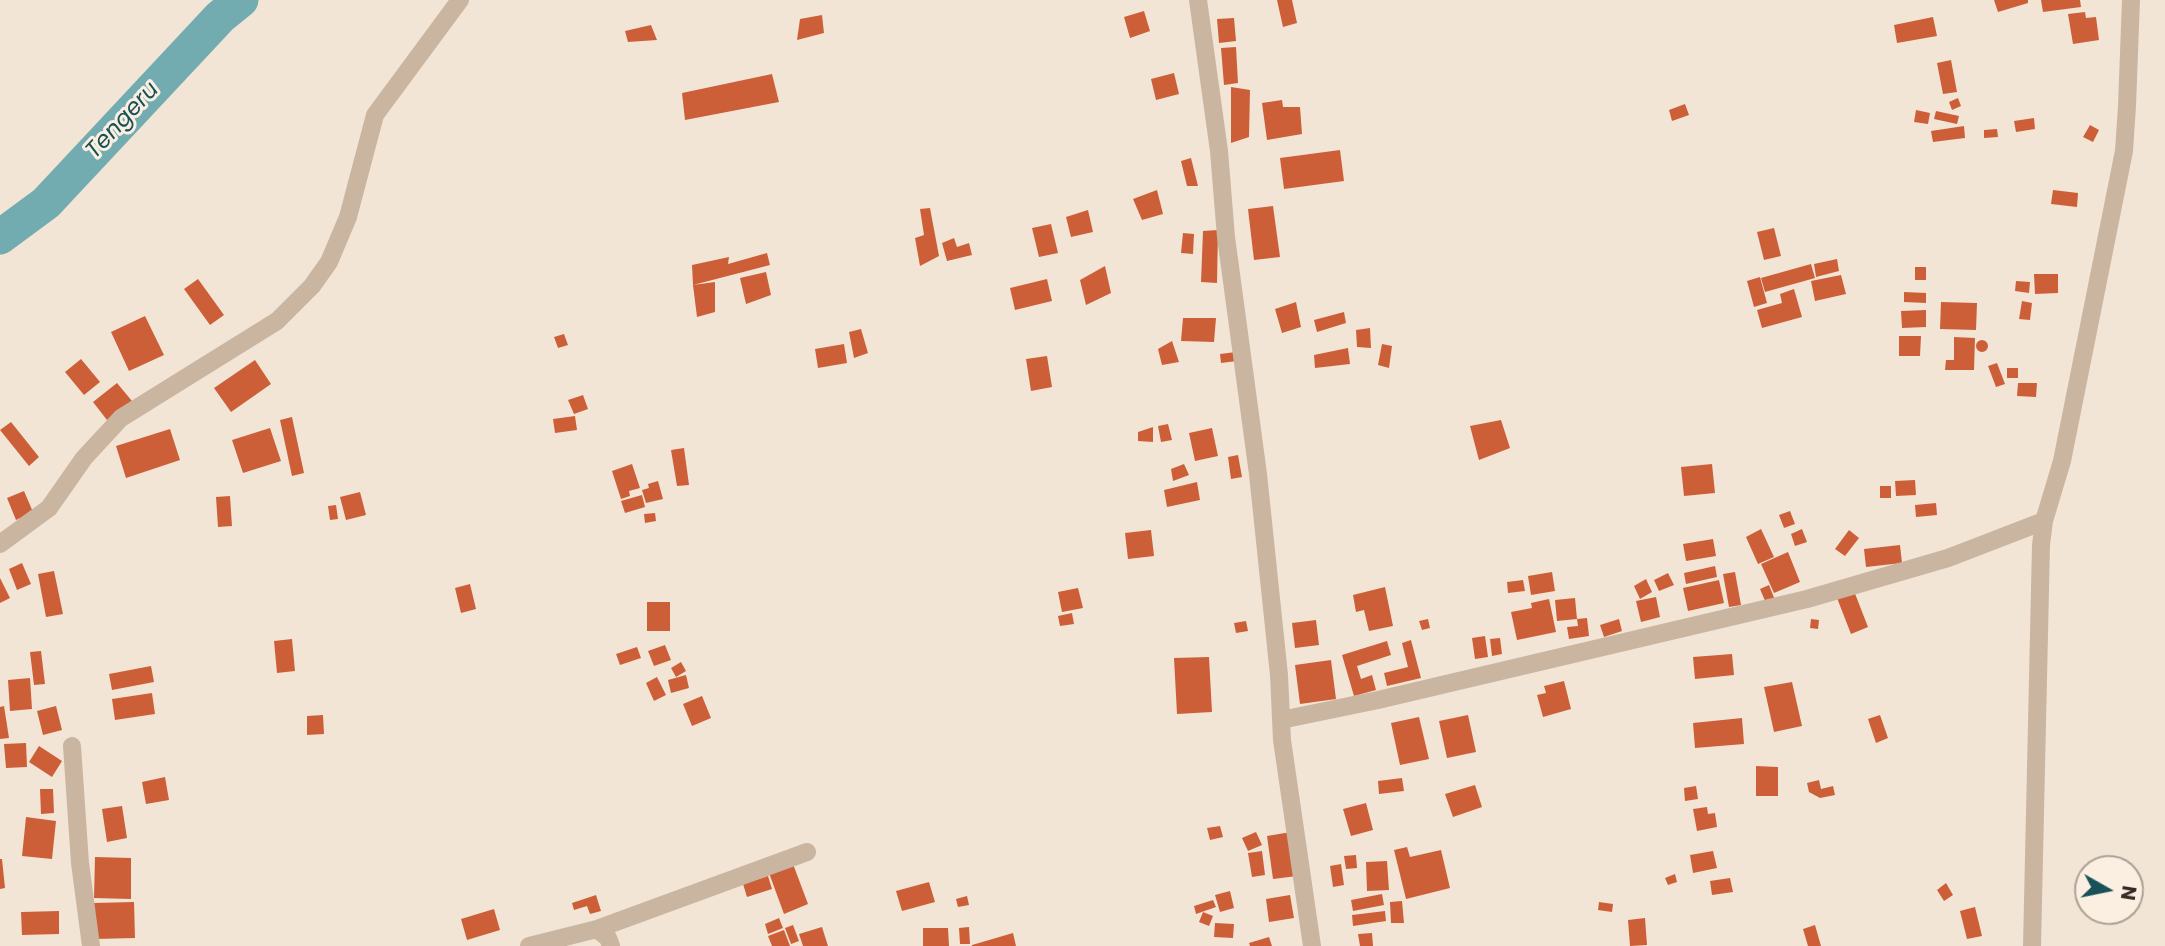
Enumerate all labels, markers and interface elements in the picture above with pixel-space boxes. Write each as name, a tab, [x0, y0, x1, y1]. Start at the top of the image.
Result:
water label: Tengeru	[81, 77, 165, 165]
north arrow	[2074, 855, 2144, 925]
text: N	[2114, 884, 2143, 902]

